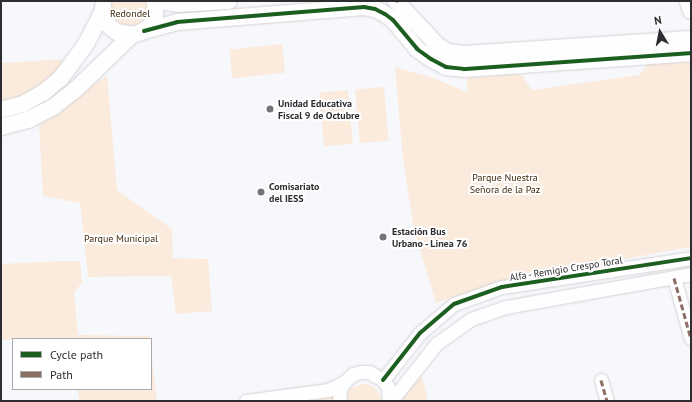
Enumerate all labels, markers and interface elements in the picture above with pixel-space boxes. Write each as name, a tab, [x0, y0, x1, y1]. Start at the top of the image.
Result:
park label: Redondel	[110, 8, 150, 20]
north arrow	[640, 12, 680, 52]
text: N	[653, 13, 663, 28]
place label: Unidad Educativa Fiscal 9 de Octubre	[278, 97, 360, 120]
marker: Unidad Educativa Fiscal 9 de Octubre	[265, 104, 275, 114]
park label: Parque Nuestra Señora de la Paz	[470, 171, 540, 194]
place label: Comisariato del IESS	[269, 180, 319, 204]
marker: Comisariato del IESS	[256, 187, 266, 197]
place label: Estación Bus Urbano - Linea 76	[392, 225, 469, 248]
marker: Estación Bus Urbano - Linea 76	[377, 231, 389, 243]
park label: Parque Municipal	[84, 233, 158, 245]
street label: Alfa - Remigio Crespo Toral	[508, 254, 624, 284]
legend	[12, 338, 152, 390]
text: Cycle path	[50, 347, 103, 362]
text: Path	[50, 367, 73, 382]

